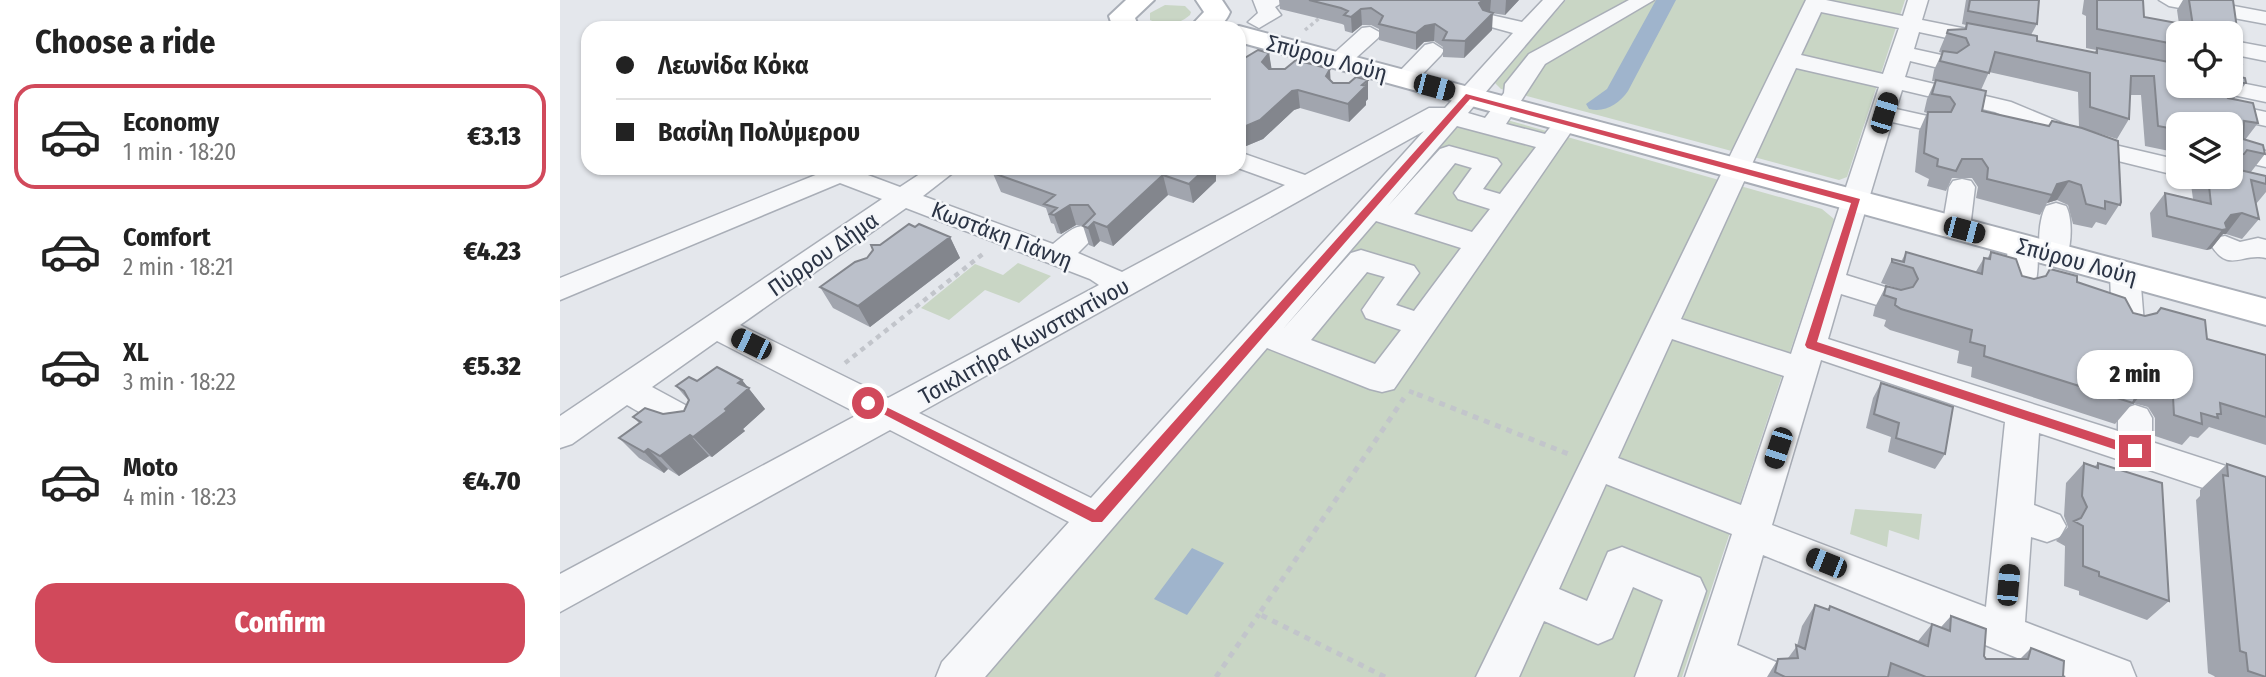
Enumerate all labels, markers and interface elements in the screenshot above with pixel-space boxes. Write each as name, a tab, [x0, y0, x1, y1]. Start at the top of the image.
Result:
map controls	[2166, 21, 2243, 189]
button: locate	[2166, 21, 2243, 98]
text: Choose a ride	[35, 23, 216, 61]
street label: Σπύρου Λούη	[1264, 28, 1390, 88]
text: Λεωνίδα Κόκα	[658, 50, 809, 81]
car	[1411, 71, 1458, 103]
car	[1868, 90, 1901, 136]
icon: car	[39, 105, 102, 168]
text: Economy	[123, 107, 219, 138]
button: layers	[2166, 112, 2243, 189]
text: Βασίλη Πολύμερου	[658, 117, 860, 148]
text: €3.13	[467, 121, 521, 152]
text: 1 min · 18:20	[123, 138, 236, 166]
street label: Κωστάκη Γιάννη	[927, 195, 1077, 275]
street label: Πύρρου Δήμα	[762, 206, 884, 302]
car	[1941, 214, 1988, 246]
icon: car	[39, 220, 102, 283]
text: Comfort	[123, 222, 211, 253]
street label: Σπύρου Λούη	[2014, 231, 2140, 291]
text: €4.23	[463, 236, 521, 267]
text: 2 min · 18:21	[123, 253, 234, 281]
street label: Τσικλιτήρα Κωνσταντίνου	[914, 272, 1134, 410]
car	[728, 325, 775, 363]
icon: car	[39, 335, 102, 398]
text: XL	[123, 337, 149, 368]
callout: 2 min	[2077, 350, 2193, 398]
text: €5.32	[463, 351, 521, 382]
text: 2 min	[2110, 360, 2160, 388]
text: 3 min · 18:22	[123, 368, 236, 396]
route start	[852, 387, 884, 419]
car	[1762, 425, 1795, 471]
route end	[2119, 435, 2151, 467]
icon: car	[39, 450, 102, 513]
text: Moto	[123, 452, 178, 483]
text: €4.70	[463, 466, 521, 497]
text: 4 min · 18:23	[123, 483, 237, 511]
car	[1803, 545, 1850, 581]
car	[1996, 563, 2021, 607]
button: Confirm	[35, 583, 525, 663]

